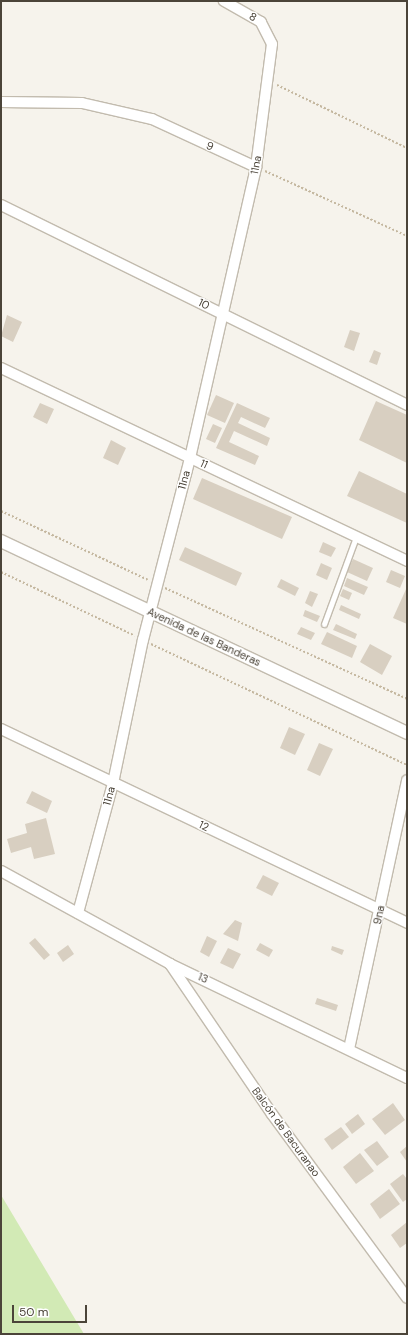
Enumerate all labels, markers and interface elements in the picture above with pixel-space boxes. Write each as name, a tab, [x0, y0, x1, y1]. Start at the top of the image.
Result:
street label: 8	[247, 10, 259, 24]
street label: 9	[204, 139, 216, 153]
street label: 11na	[248, 154, 264, 176]
street label: 10	[196, 296, 212, 312]
street label: 11	[198, 457, 210, 471]
street label: 11na	[175, 469, 193, 491]
street label: Avenida de las Banderas	[145, 605, 263, 669]
street label: 11na	[100, 785, 118, 807]
street label: 12	[197, 818, 211, 834]
street label: 9na	[371, 904, 387, 926]
street label: 13	[196, 970, 210, 986]
street label: Balcón de Bacuranao	[249, 1085, 323, 1179]
scale bar	[14, 1297, 89, 1323]
text: 50 m	[19, 1304, 48, 1320]

